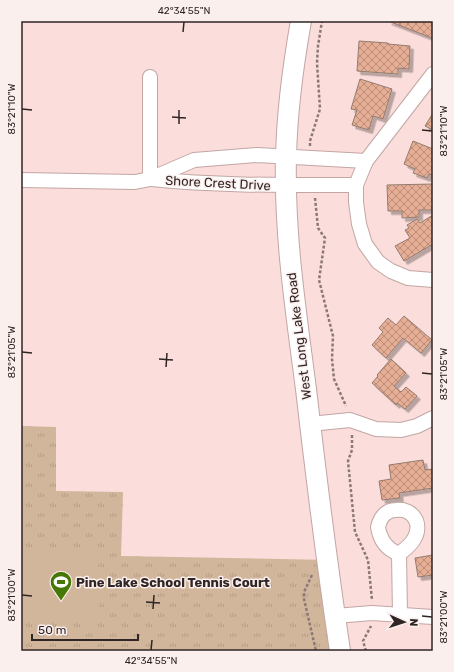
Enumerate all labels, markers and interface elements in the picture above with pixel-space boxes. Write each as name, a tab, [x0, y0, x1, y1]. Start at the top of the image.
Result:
text: 42°34'55"N	[158, 5, 210, 17]
text: 83°21'10"W	[6, 84, 18, 134]
text: 83°21'10"W	[438, 106, 450, 156]
street label: Shore Crest Drive	[165, 173, 271, 193]
street label: West Long Lake Road	[284, 271, 315, 400]
text: 83°21'05"W	[6, 326, 18, 378]
text: 83°21'05"W	[438, 348, 450, 400]
text: 83°21'00"W	[6, 568, 18, 622]
sports icon: Pine Lake School Tennis Court	[48, 569, 74, 602]
place label: Pine Lake School Tennis Court	[76, 575, 270, 590]
text: 83°21'00"W	[438, 590, 450, 644]
north arrow	[384, 602, 424, 642]
scale bar	[32, 616, 138, 642]
text: N	[407, 618, 420, 627]
text: 50 m	[38, 623, 66, 637]
text: 42°34'55"N	[125, 655, 177, 667]

